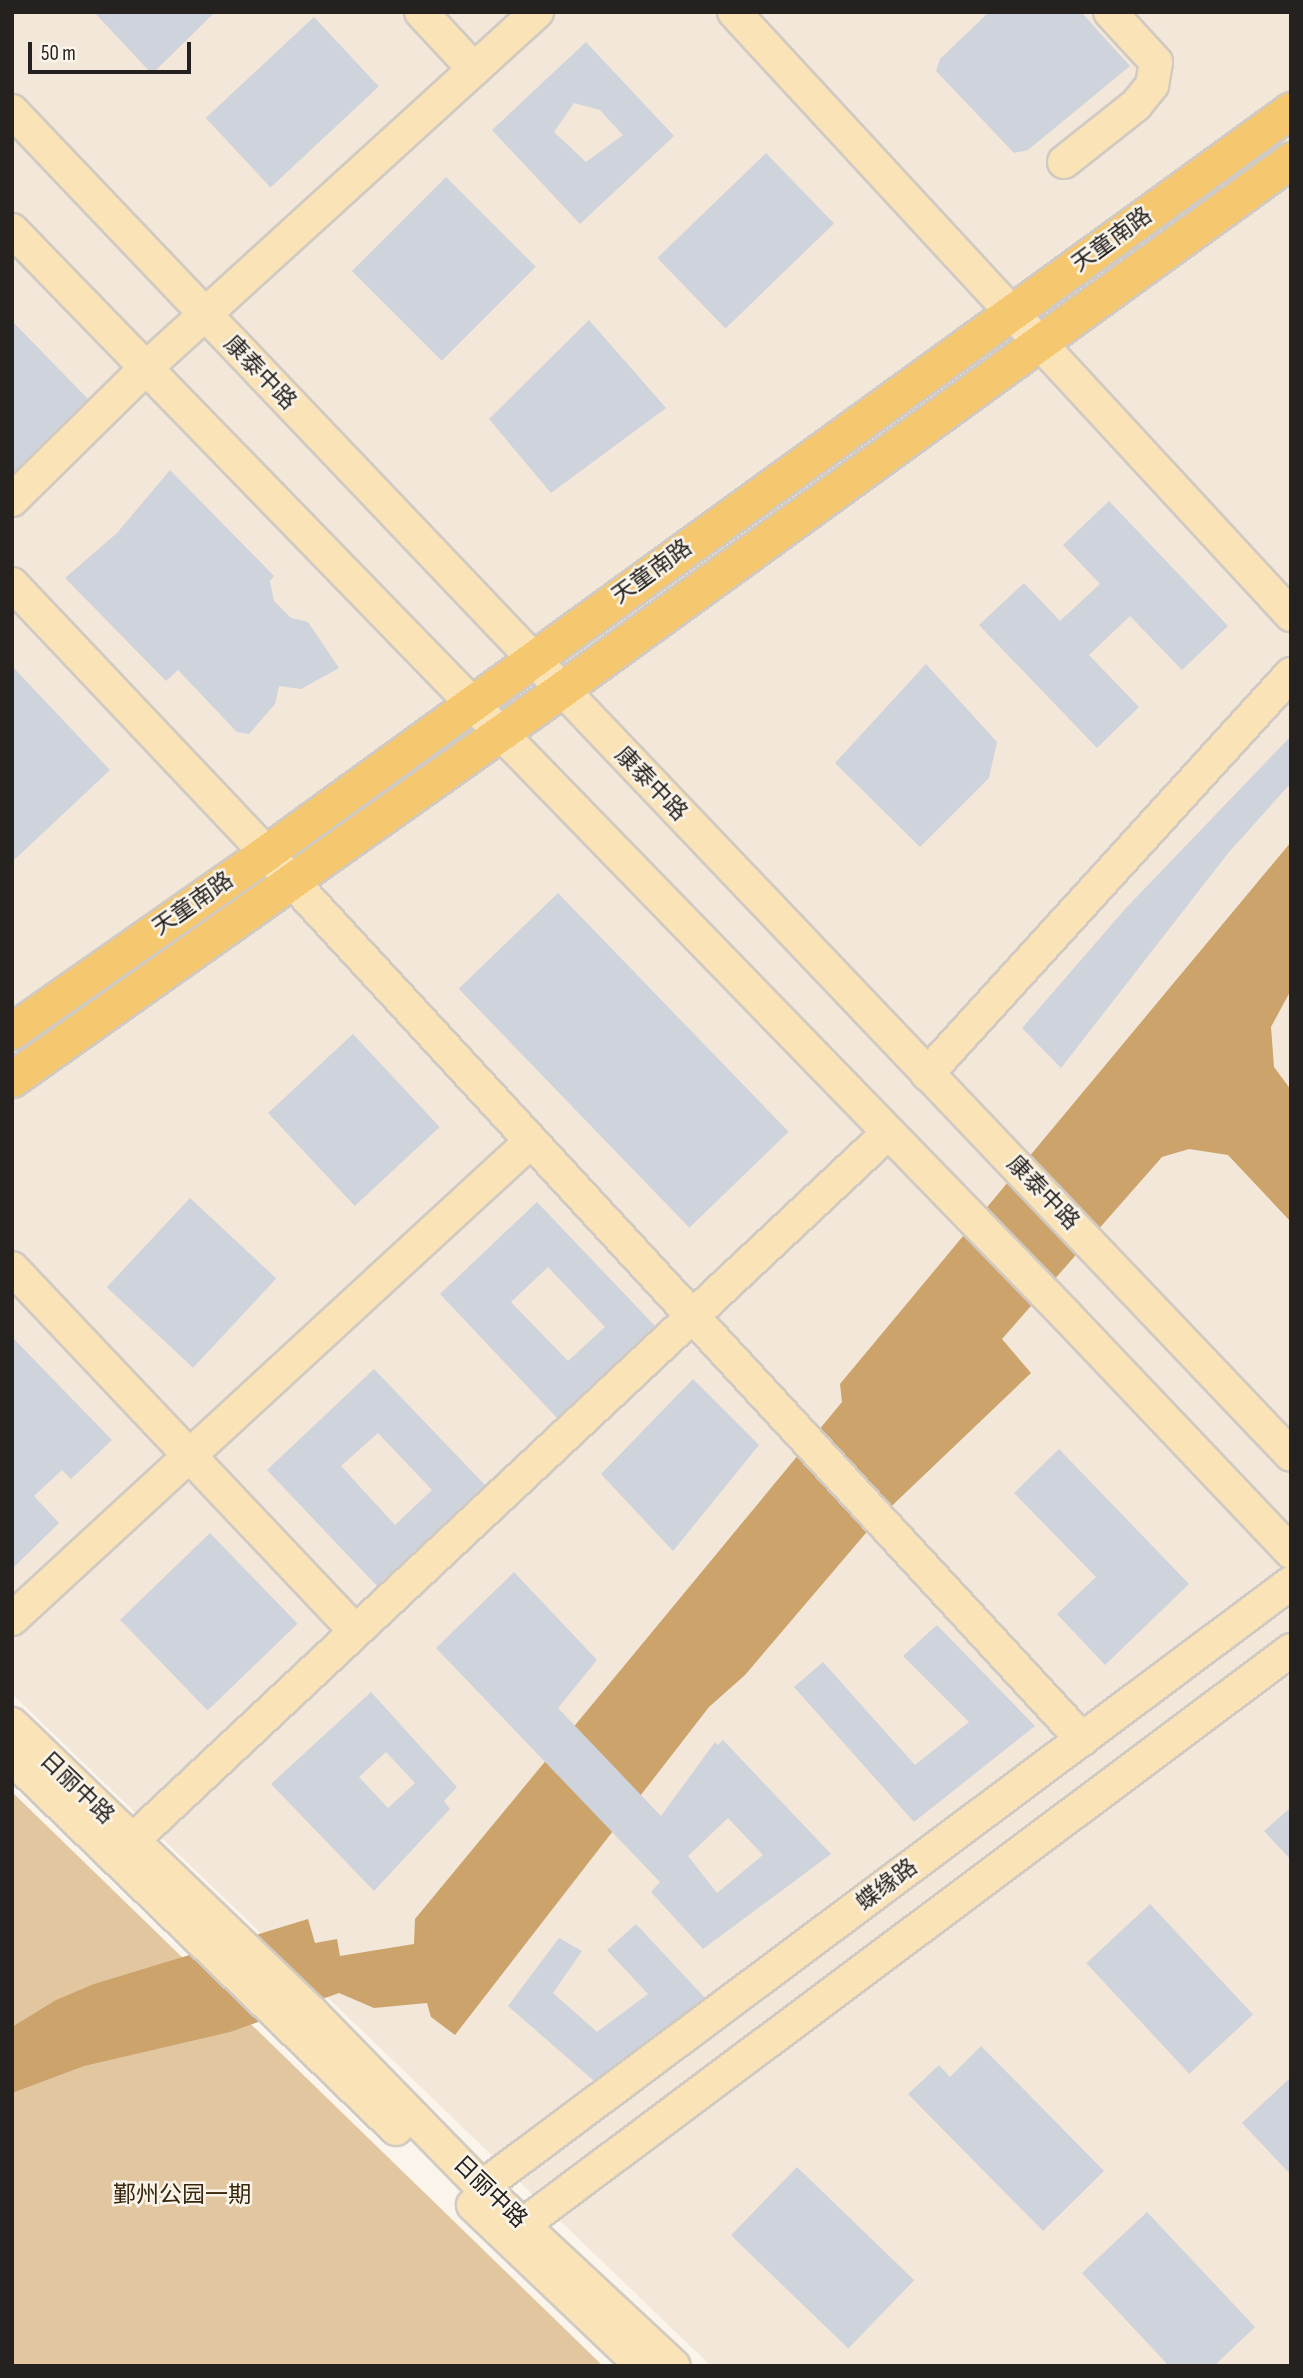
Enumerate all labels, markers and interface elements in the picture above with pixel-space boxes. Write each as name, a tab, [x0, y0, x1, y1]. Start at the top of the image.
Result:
scale bar	[32, 28, 194, 72]
text: 50 m	[41, 41, 76, 66]
street label: 天童南路	[1067, 202, 1157, 278]
street label: 康泰中路	[218, 330, 302, 416]
street label: 天童南路	[607, 534, 697, 610]
street label: 康泰中路	[609, 741, 693, 827]
street label: 天童南路	[147, 866, 239, 942]
street label: 康泰中路	[1001, 1150, 1085, 1236]
street label: 日丽中路	[34, 1746, 120, 1830]
street label: 蝶缘路	[851, 1853, 923, 1917]
street label: 日丽中路	[447, 2150, 533, 2234]
park label: 鄞州公园一期	[113, 2181, 251, 2209]

